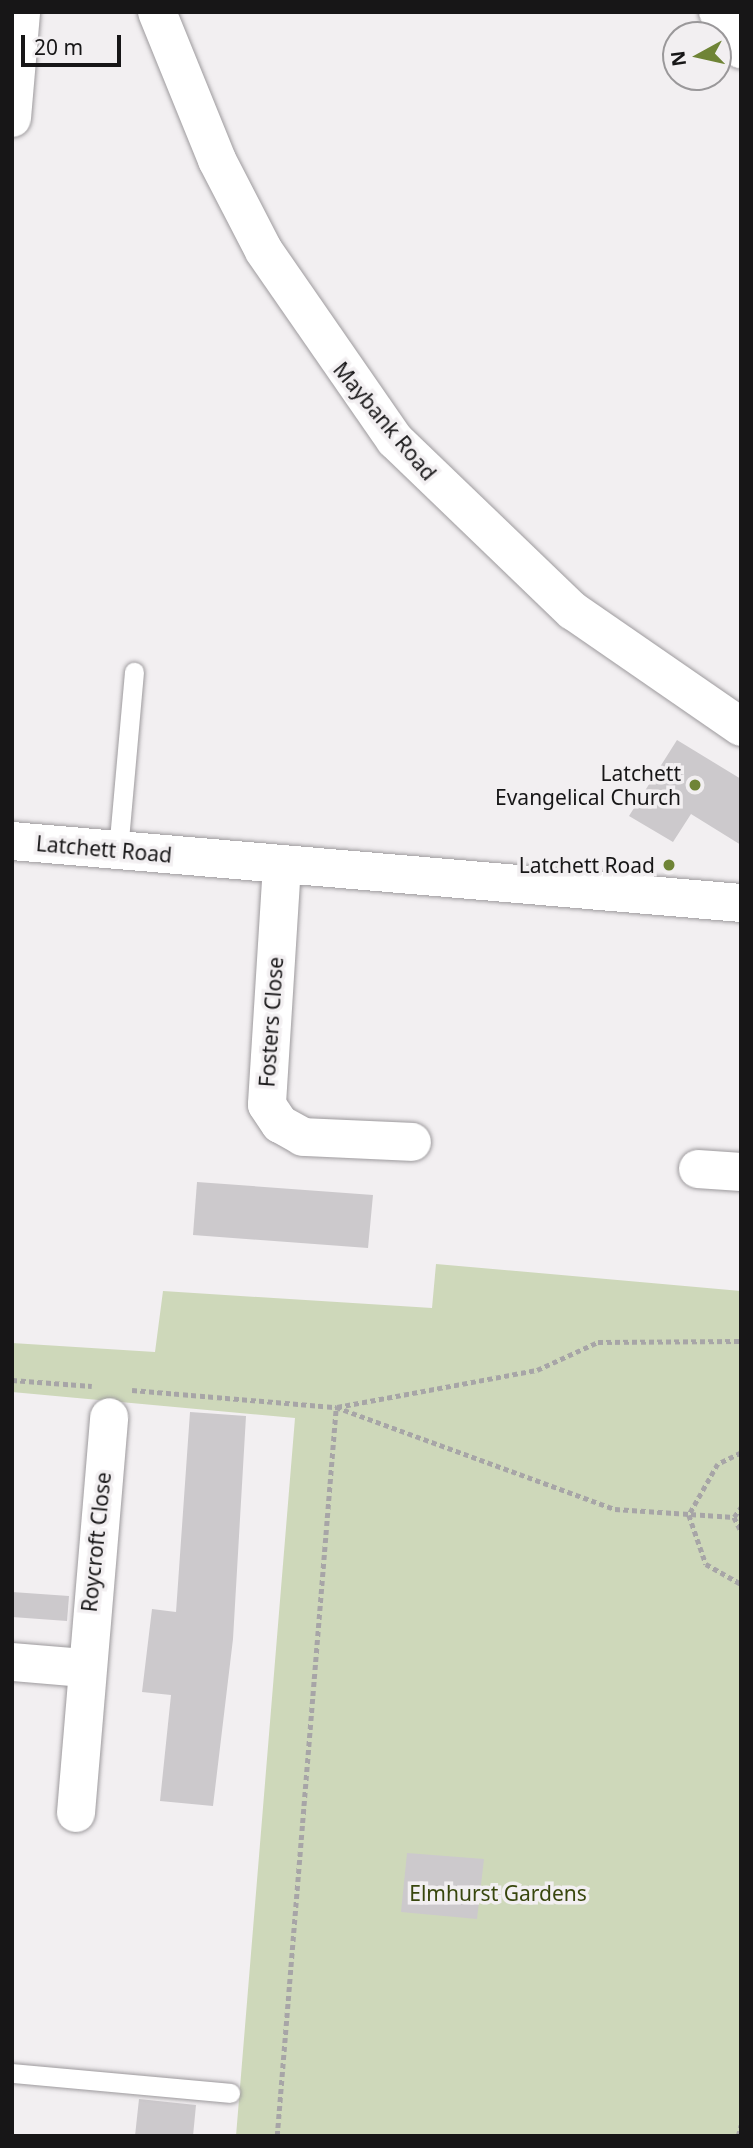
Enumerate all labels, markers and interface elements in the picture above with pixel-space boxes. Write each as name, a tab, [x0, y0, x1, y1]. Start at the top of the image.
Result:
scale bar	[24, 21, 124, 65]
north arrow	[662, 21, 732, 91]
text: 20 m	[34, 33, 83, 61]
text: N	[664, 49, 692, 68]
street label: Maybank Road	[328, 357, 442, 485]
place label: Latchett Evangelical Church	[495, 760, 681, 810]
marker: Latchett Evangelical Church	[687, 777, 703, 793]
street label: Latchett Road	[35, 831, 173, 867]
place label: Latchett Road	[519, 852, 655, 878]
marker: Latchett Road	[661, 857, 677, 873]
street label: Fosters Close	[254, 956, 288, 1088]
street label: Roycroft Close	[76, 1471, 116, 1613]
park label: Elmhurst Gardens	[409, 1880, 587, 1906]

